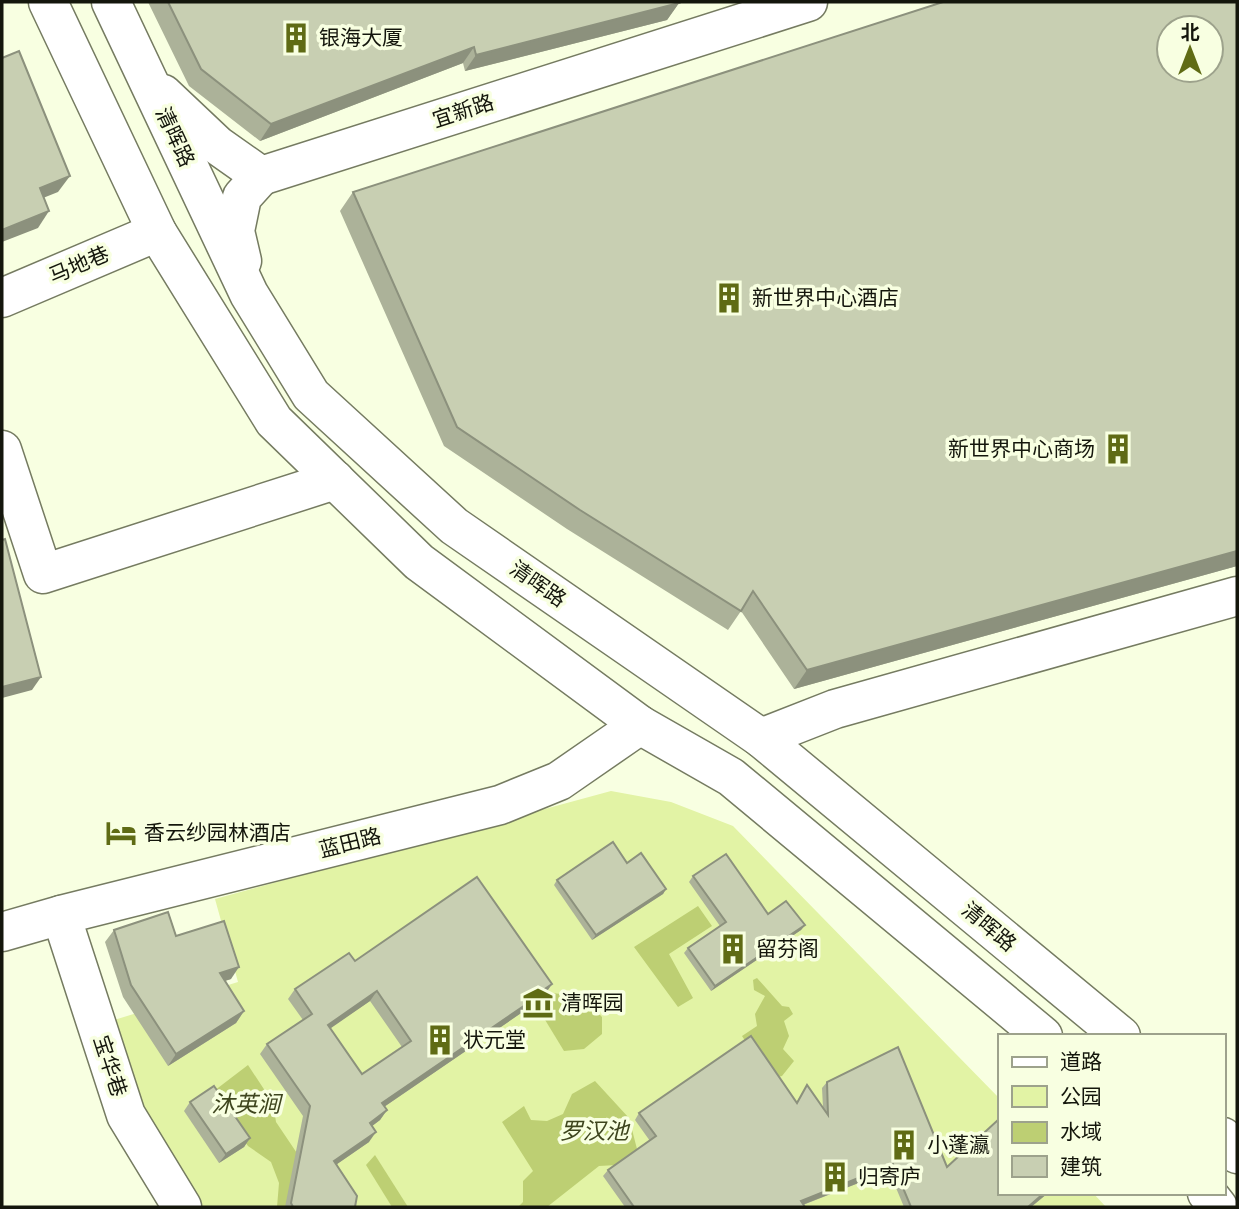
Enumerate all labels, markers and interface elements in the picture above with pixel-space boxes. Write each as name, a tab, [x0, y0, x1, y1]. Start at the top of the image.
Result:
north arrow	[1155, 14, 1225, 84]
building icon: 银海大厦	[279, 21, 313, 55]
text: 北	[1180, 21, 1200, 44]
place label: 银海大厦	[319, 25, 403, 50]
street label: 宜新路	[429, 89, 497, 132]
street label: 清晖路	[151, 103, 200, 171]
street label: 马地巷	[45, 241, 113, 288]
building icon: 新世界中心酒店	[712, 281, 746, 315]
place label: 新世界中心酒店	[752, 285, 899, 310]
building icon: 新世界中心商场	[1101, 432, 1135, 466]
place label: 新世界中心商场	[948, 436, 1095, 461]
street label: 清晖路	[505, 555, 571, 612]
hotel icon: 香云纱园林酒店	[104, 816, 138, 850]
place label: 香云纱园林酒店	[144, 820, 291, 845]
street label: 蓝田路	[316, 823, 383, 862]
street label: 清晖路	[957, 897, 1021, 956]
building icon: 留芬阁	[716, 932, 750, 966]
place label: 留芬阁	[756, 936, 819, 961]
museum icon: 清晖园	[521, 986, 555, 1020]
place label: 清晖园	[561, 990, 624, 1015]
building icon: 状元堂	[423, 1023, 457, 1057]
place label: 状元堂	[463, 1027, 526, 1052]
street label: 宝华巷	[89, 1032, 132, 1100]
legend	[998, 1034, 1225, 1195]
text: 道路	[1060, 1049, 1102, 1074]
text: 公园	[1060, 1084, 1102, 1109]
water label: 沐英涧	[212, 1090, 284, 1118]
water label: 罗汉池	[560, 1117, 631, 1145]
text: 水域	[1060, 1119, 1102, 1144]
building icon: 小蓬瀛	[887, 1128, 921, 1162]
place label: 小蓬瀛	[927, 1132, 990, 1157]
text: 建筑	[1060, 1154, 1102, 1179]
building icon: 归寄庐	[818, 1160, 852, 1194]
place label: 归寄庐	[858, 1164, 921, 1189]

